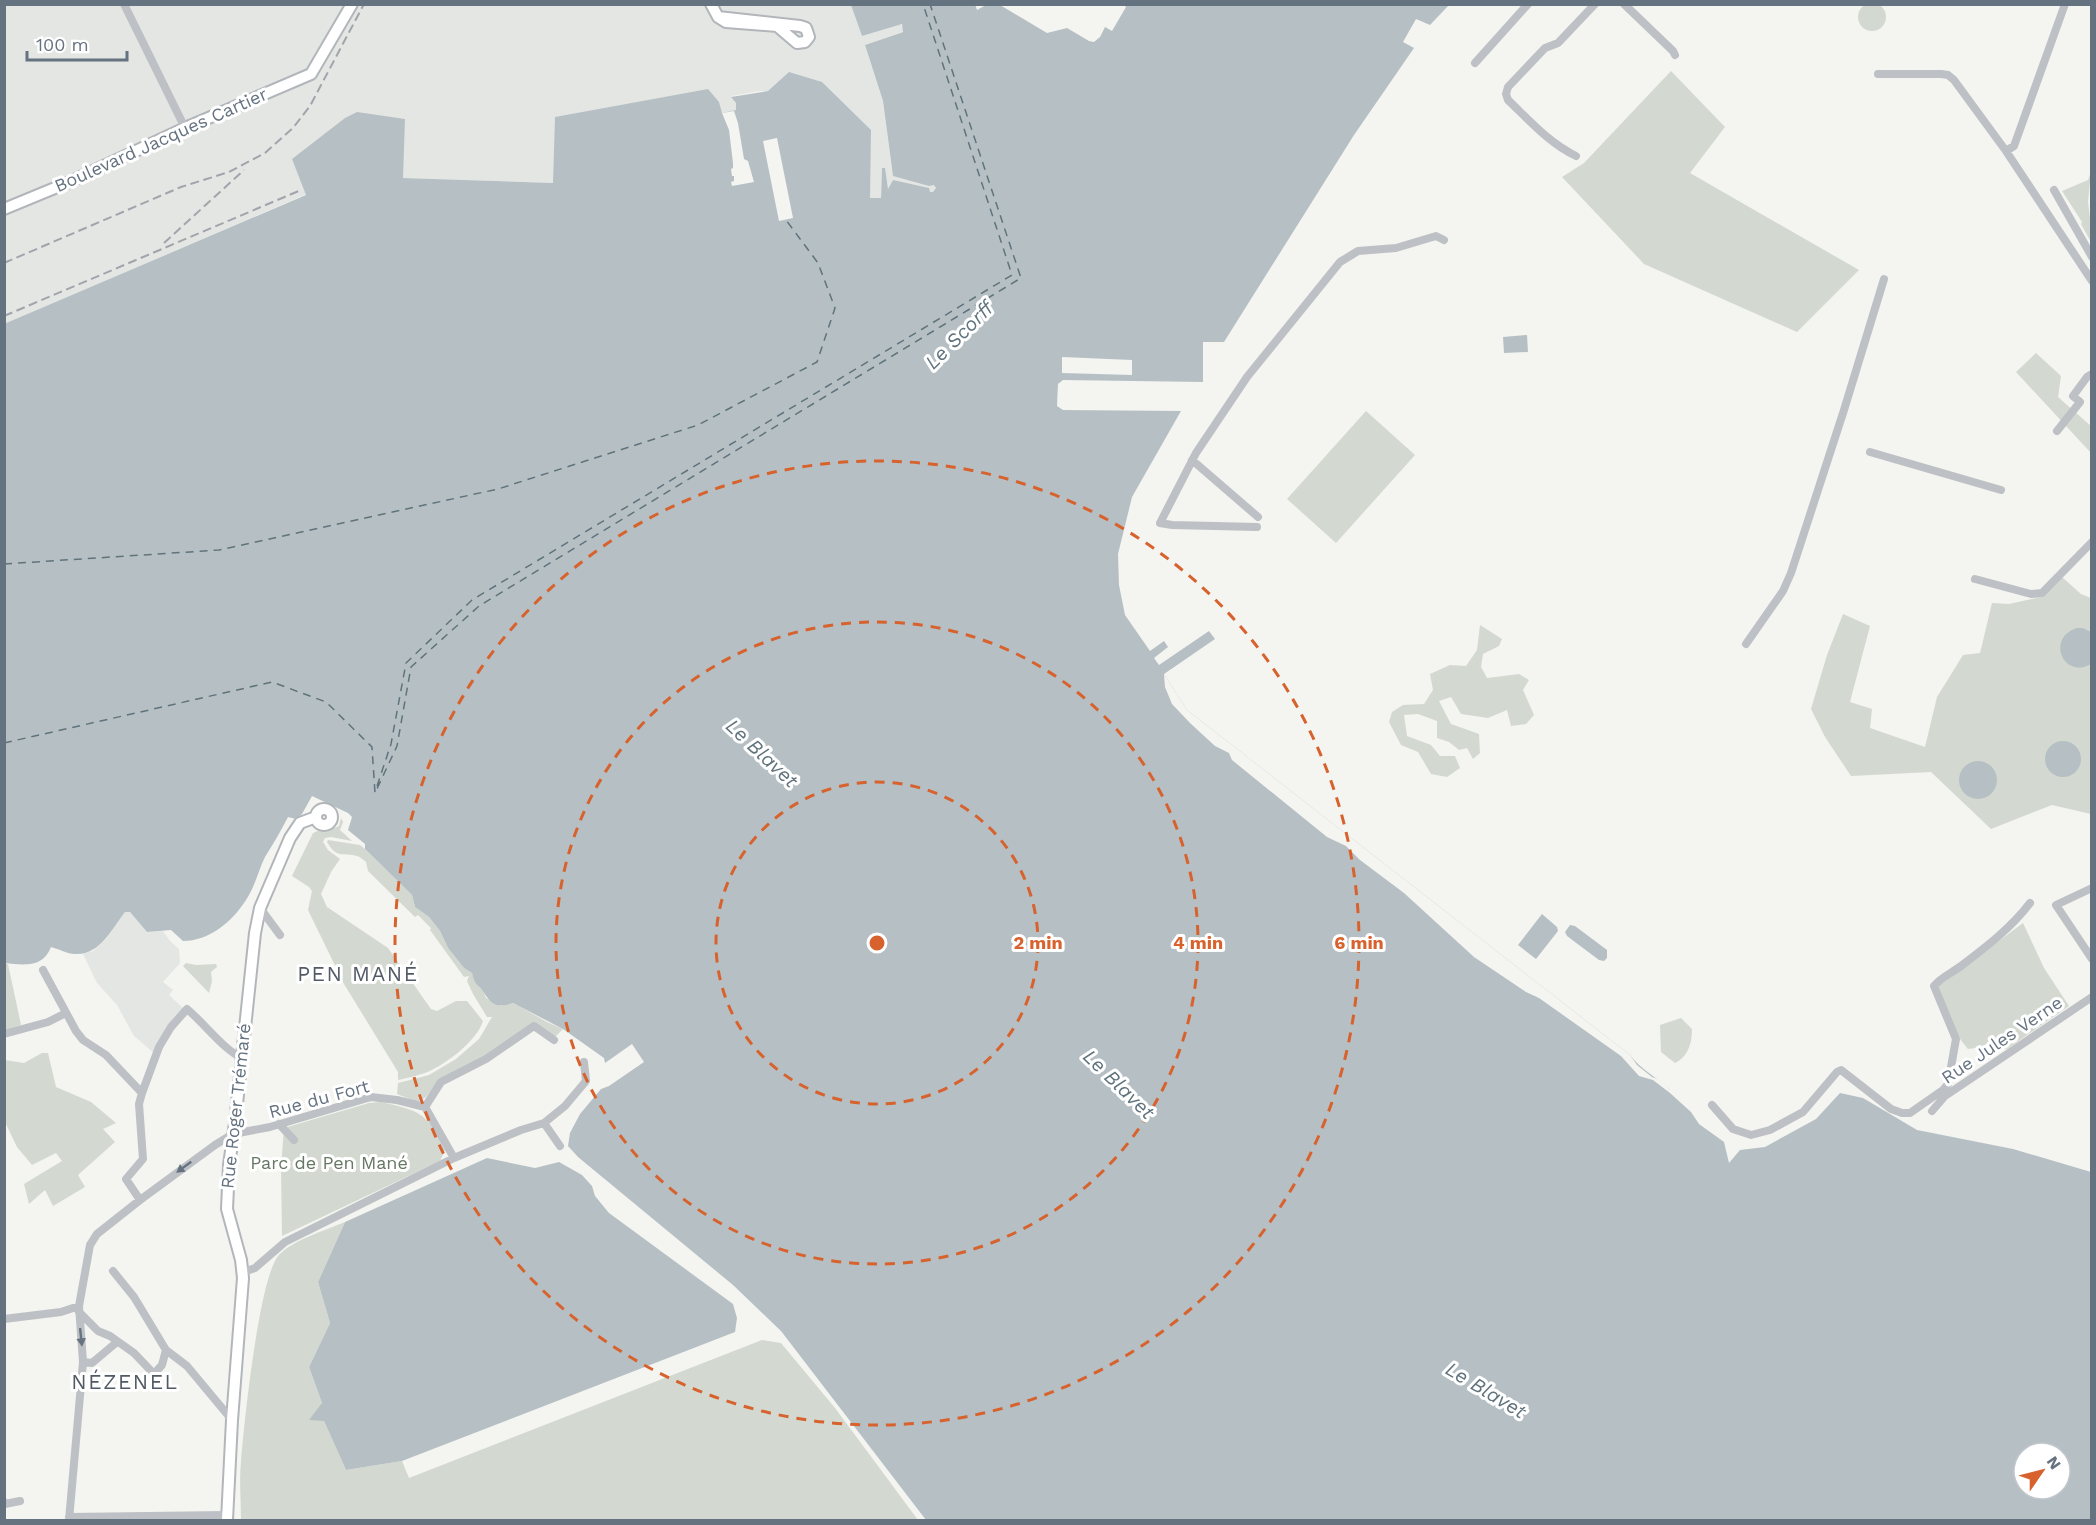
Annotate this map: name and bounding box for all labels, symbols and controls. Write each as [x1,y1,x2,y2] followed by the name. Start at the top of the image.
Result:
[27,24,128,62] scale bar
[36,34,89,55] text: 100 m
[51,83,270,196] street label: Boulevard Jacques Cartier
[920,294,1000,374] water label: Le Scorff
[721,714,804,793] water label: Le Blavet
[1013,932,1063,953] text: 2 min
[1173,932,1223,953] text: 4 min
[1334,932,1384,953] text: 6 min
[867,933,887,953] centre of rings
[297,961,419,986] district label: PEN MANÉ
[1937,991,2066,1088] street label: Rue Jules Verne
[216,1022,255,1190] street label: Rue Roger Trémaré
[1078,1044,1160,1124] water label: Le Blavet
[266,1075,372,1122] street label: Rue du Fort
[250,1152,408,1173] park label: Parc de Pen Mané
[177,1161,193,1173] one-way arrow
[76,1327,86,1346] one-way arrow
[1441,1357,1531,1424] water label: Le Blavet
[71,1369,179,1394] district label: NÉZENEL
[2012,1441,2072,1501] north arrow
[2043,1452,2065,1473] text: N

